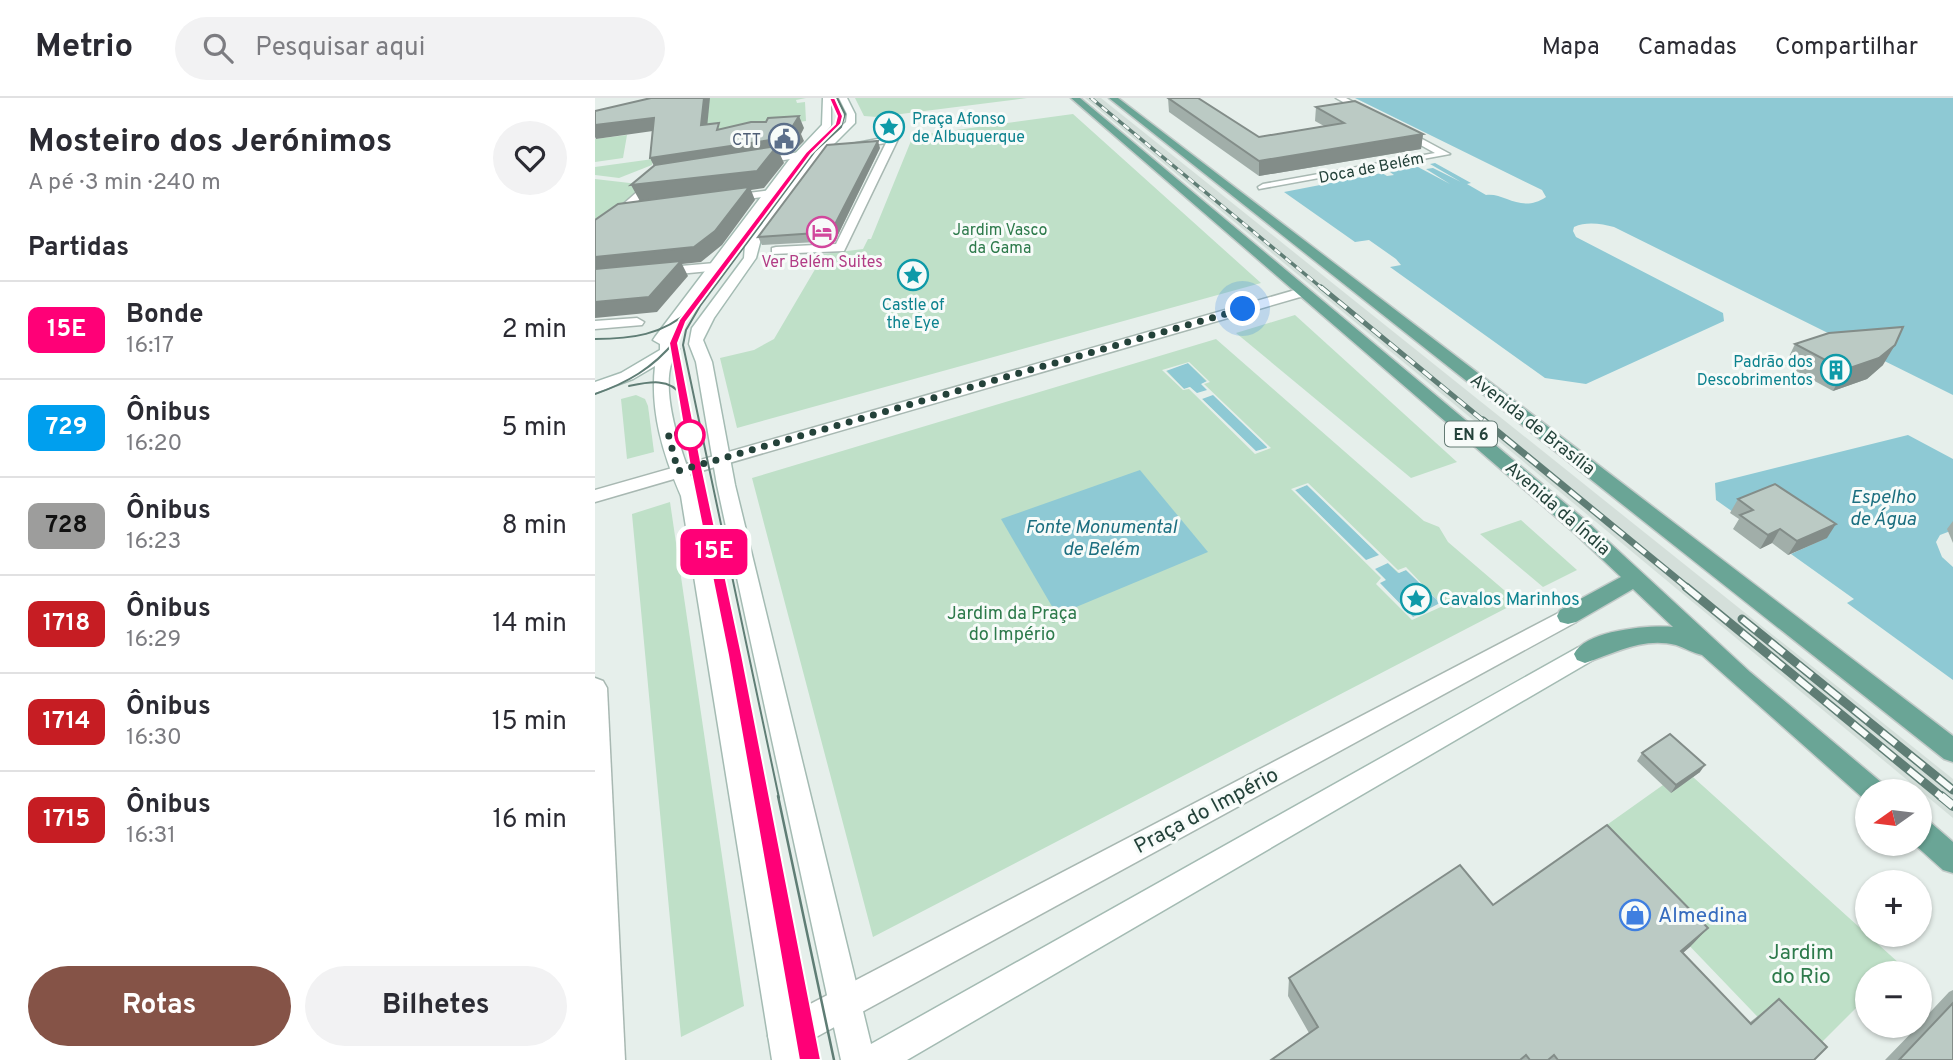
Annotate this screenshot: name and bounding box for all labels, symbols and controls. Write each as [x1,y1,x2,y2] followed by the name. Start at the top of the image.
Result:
[175,17,665,80] search box
[35,27,133,69] text: Metrio
[199,29,237,67] icon: search
[255,32,425,65] text: Pesquisar aqui
[1542,33,1600,63] text: Mapa
[1638,33,1737,63] text: Camadas
[1775,33,1918,63] text: Compartilhar
[872,110,906,144] place icon: Praça Afonso de Albuquerque
[912,110,1025,148] place label: Praça Afonso de Albuquerque
[493,121,567,195] button: heart
[28,122,392,164] text: Mosteiro dos Jerónimos
[767,122,801,156] public building icon: CTT
[732,131,761,151] place label: CTT
[1317,149,1426,189] street label: Doca de Belém
[28,169,221,198] text: A pé · 3 min · 240 m
[805,215,839,249] hotel icon: Ver Belém Suites
[952,221,1048,259] park label: Jardim Vasco da Gama
[28,232,129,265] text: Partidas
[761,253,883,273] place label: Ver Belém Suites
[896,258,930,292] place icon: Castle of the Eye
[1225,291,1260,326] your location
[882,296,945,334] place label: Castle of the Eye
[126,299,204,332] text: Bonde
[502,314,567,347] text: 2 min
[47,315,86,345] text: 15E
[126,332,174,361] text: 16:17
[1697,353,1813,391] place label: Padrão dos Descobrimentos
[1819,353,1853,387] building icon: Padrão dos Descobrimentos
[1465,369,1599,481] street label: Avenida de Brasília
[126,397,211,430] text: Ônibus
[501,412,567,445] text: 5 min
[46,413,87,443] text: 729
[675,420,705,450] unlabelled marker
[1445,422,1497,446] road number: EN 6
[126,430,182,459] text: 16:20
[1500,456,1616,561] street label: Avenida da Índia
[1850,486,1916,532] water label: Espelho de Água
[126,495,211,528] text: Ônibus
[502,510,567,543] text: 8 min
[45,511,88,541] text: 728
[1025,516,1178,562] water label: Fonte Monumental de Belém
[126,528,181,557] text: 16:23
[674,529,754,575] line badge: 15E
[694,537,734,567] text: 15E
[1399,582,1433,616] place icon: Cavalos Marinhos
[1439,589,1580,612] place label: Cavalos Marinhos
[126,593,211,626] text: Ônibus
[947,603,1077,647] park label: Jardim da Praça do Império
[492,608,567,641] text: 14 min
[43,609,90,639] text: 1718
[126,626,181,655] text: 16:29
[126,691,211,724] text: Ônibus
[492,706,567,739] text: 15 min
[43,707,90,737] text: 1714
[126,724,182,753] text: 16:30
[1130,762,1284,861] street label: Praça do Império
[1855,779,1932,856] north arrow
[1855,779,1932,1038] map controls
[126,789,211,822] text: Ônibus
[492,804,567,837] text: 16 min
[43,805,90,835] text: 1715
[126,822,176,851] text: 16:31
[1855,870,1932,947] button: +
[1618,898,1652,932] shop icon: Almedina
[1658,903,1748,930] place label: Almedina
[1768,940,1834,991] park label: Jardim do Rio
[1855,961,1932,1038] button: −
[28,966,291,1046] button: Rotas
[305,966,567,1046] button: Bilhetes

